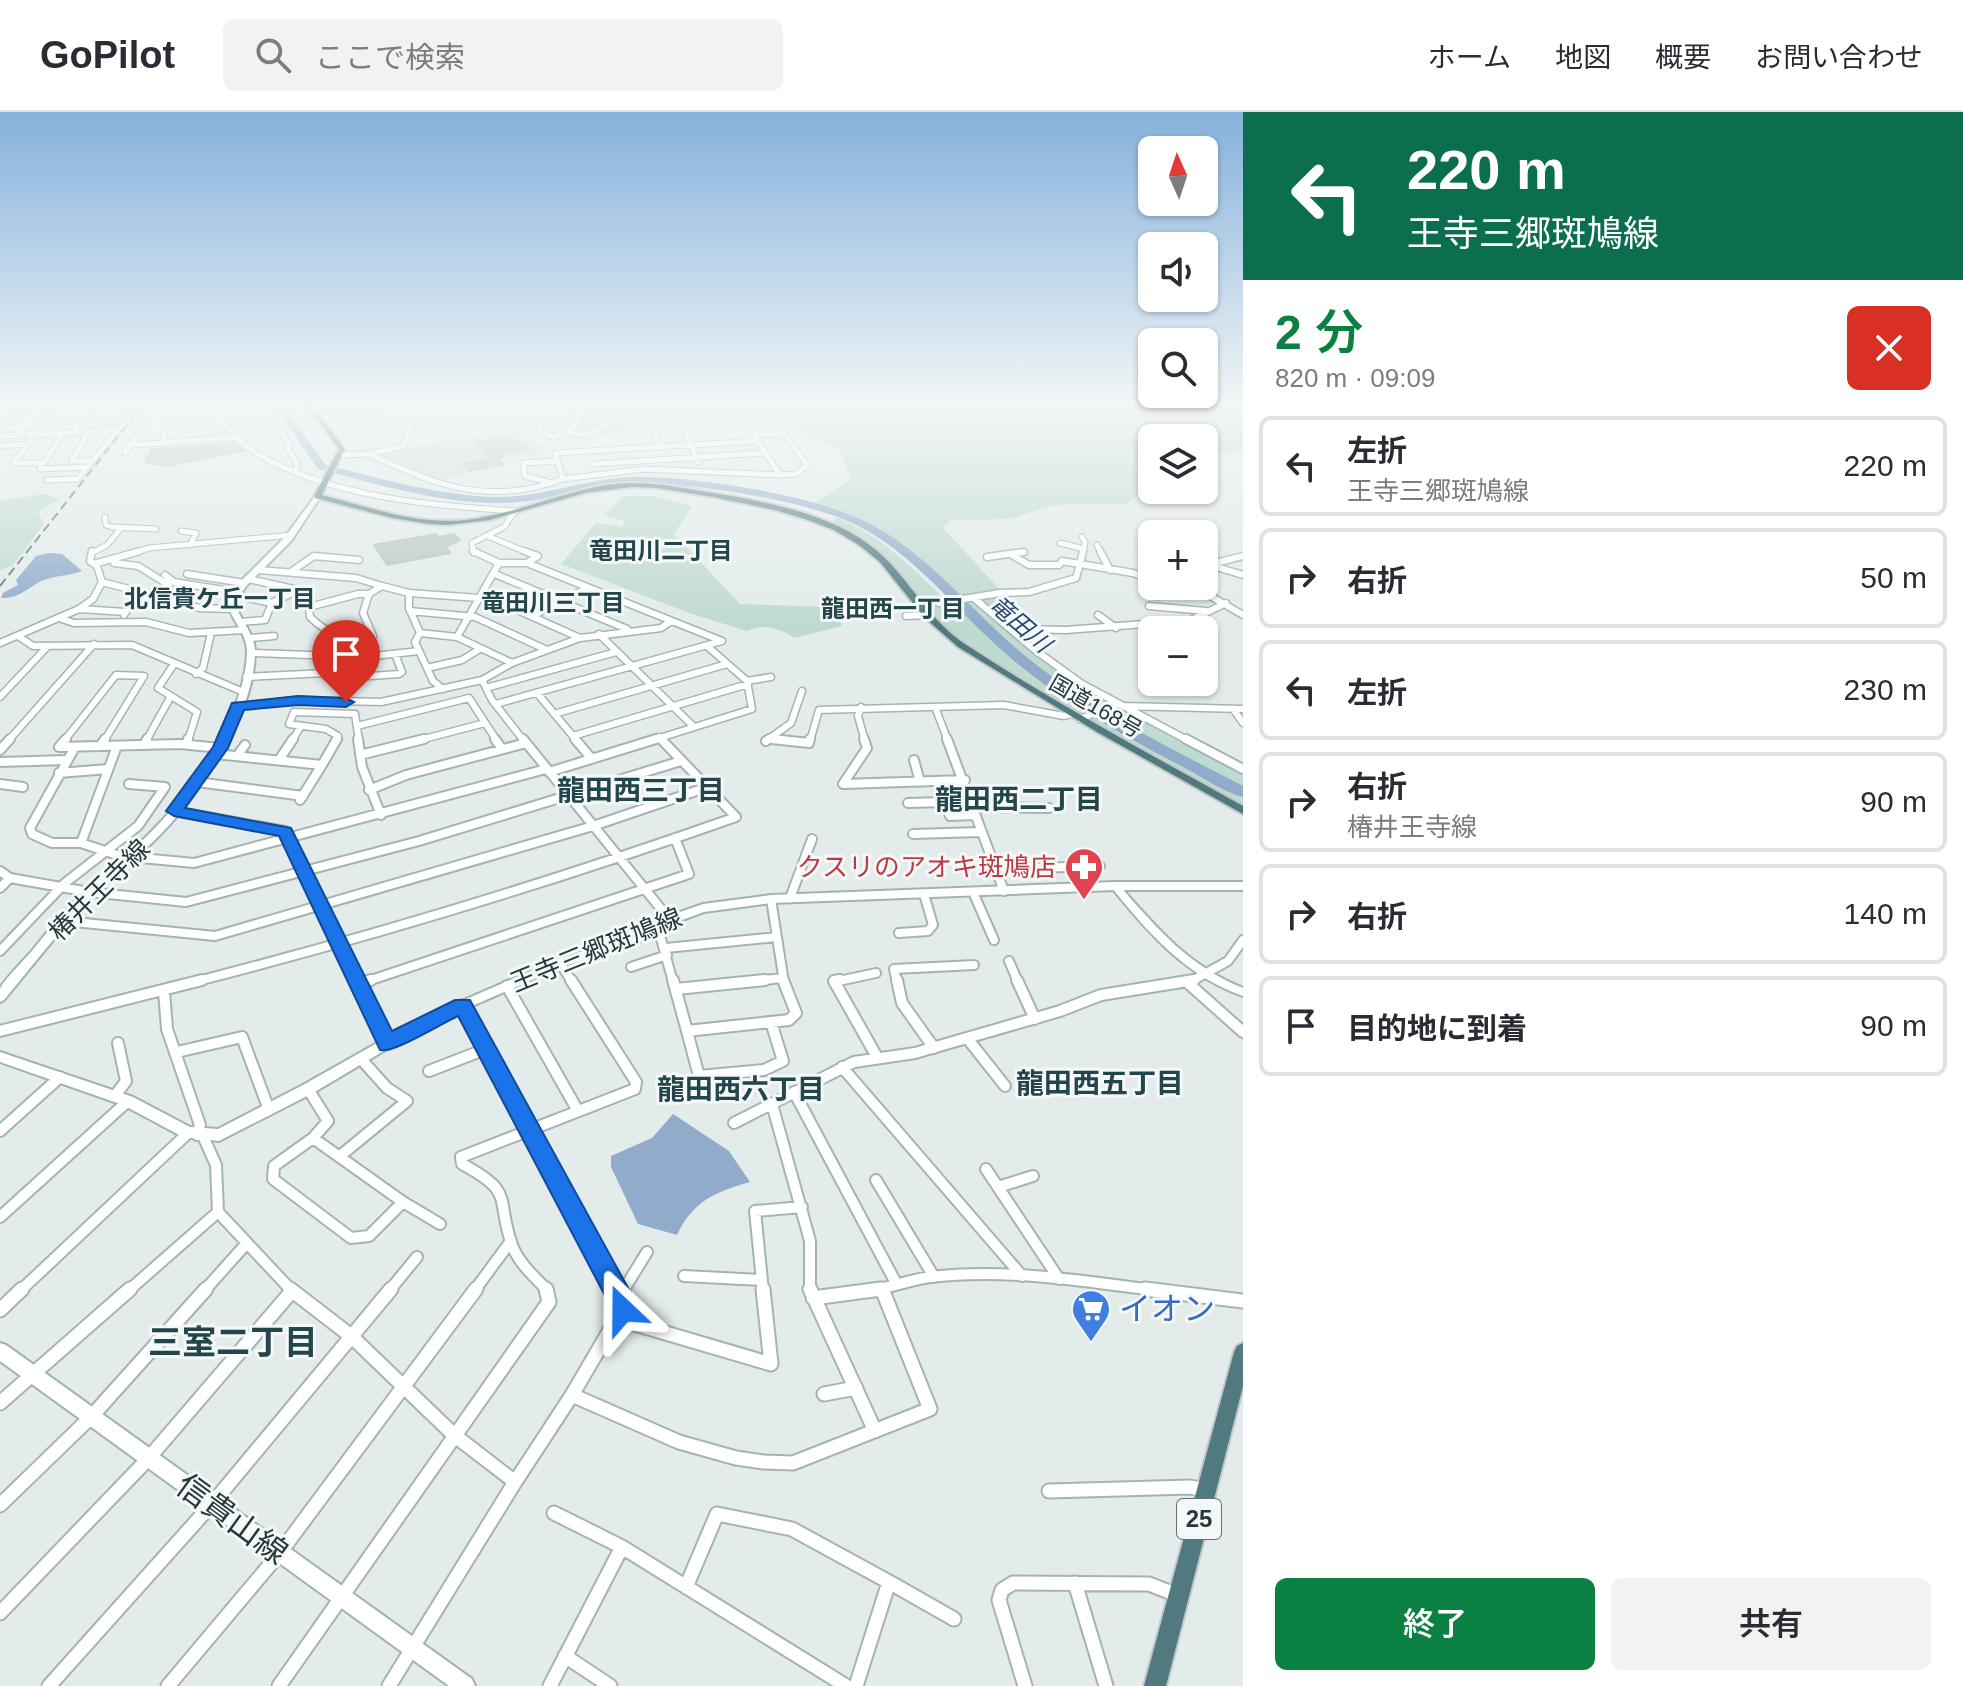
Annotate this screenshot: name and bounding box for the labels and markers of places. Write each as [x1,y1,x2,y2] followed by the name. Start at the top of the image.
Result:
[312,620,380,702] pin
[1063,846,1105,901] pharmacy icon: クスリのアオキ斑鳩店
[797,852,1056,882] place label: クスリのアオキ斑鳩店
[1070,1288,1112,1343] supermarket icon: イオン
[1119,1291,1215,1327] place label: イオン

